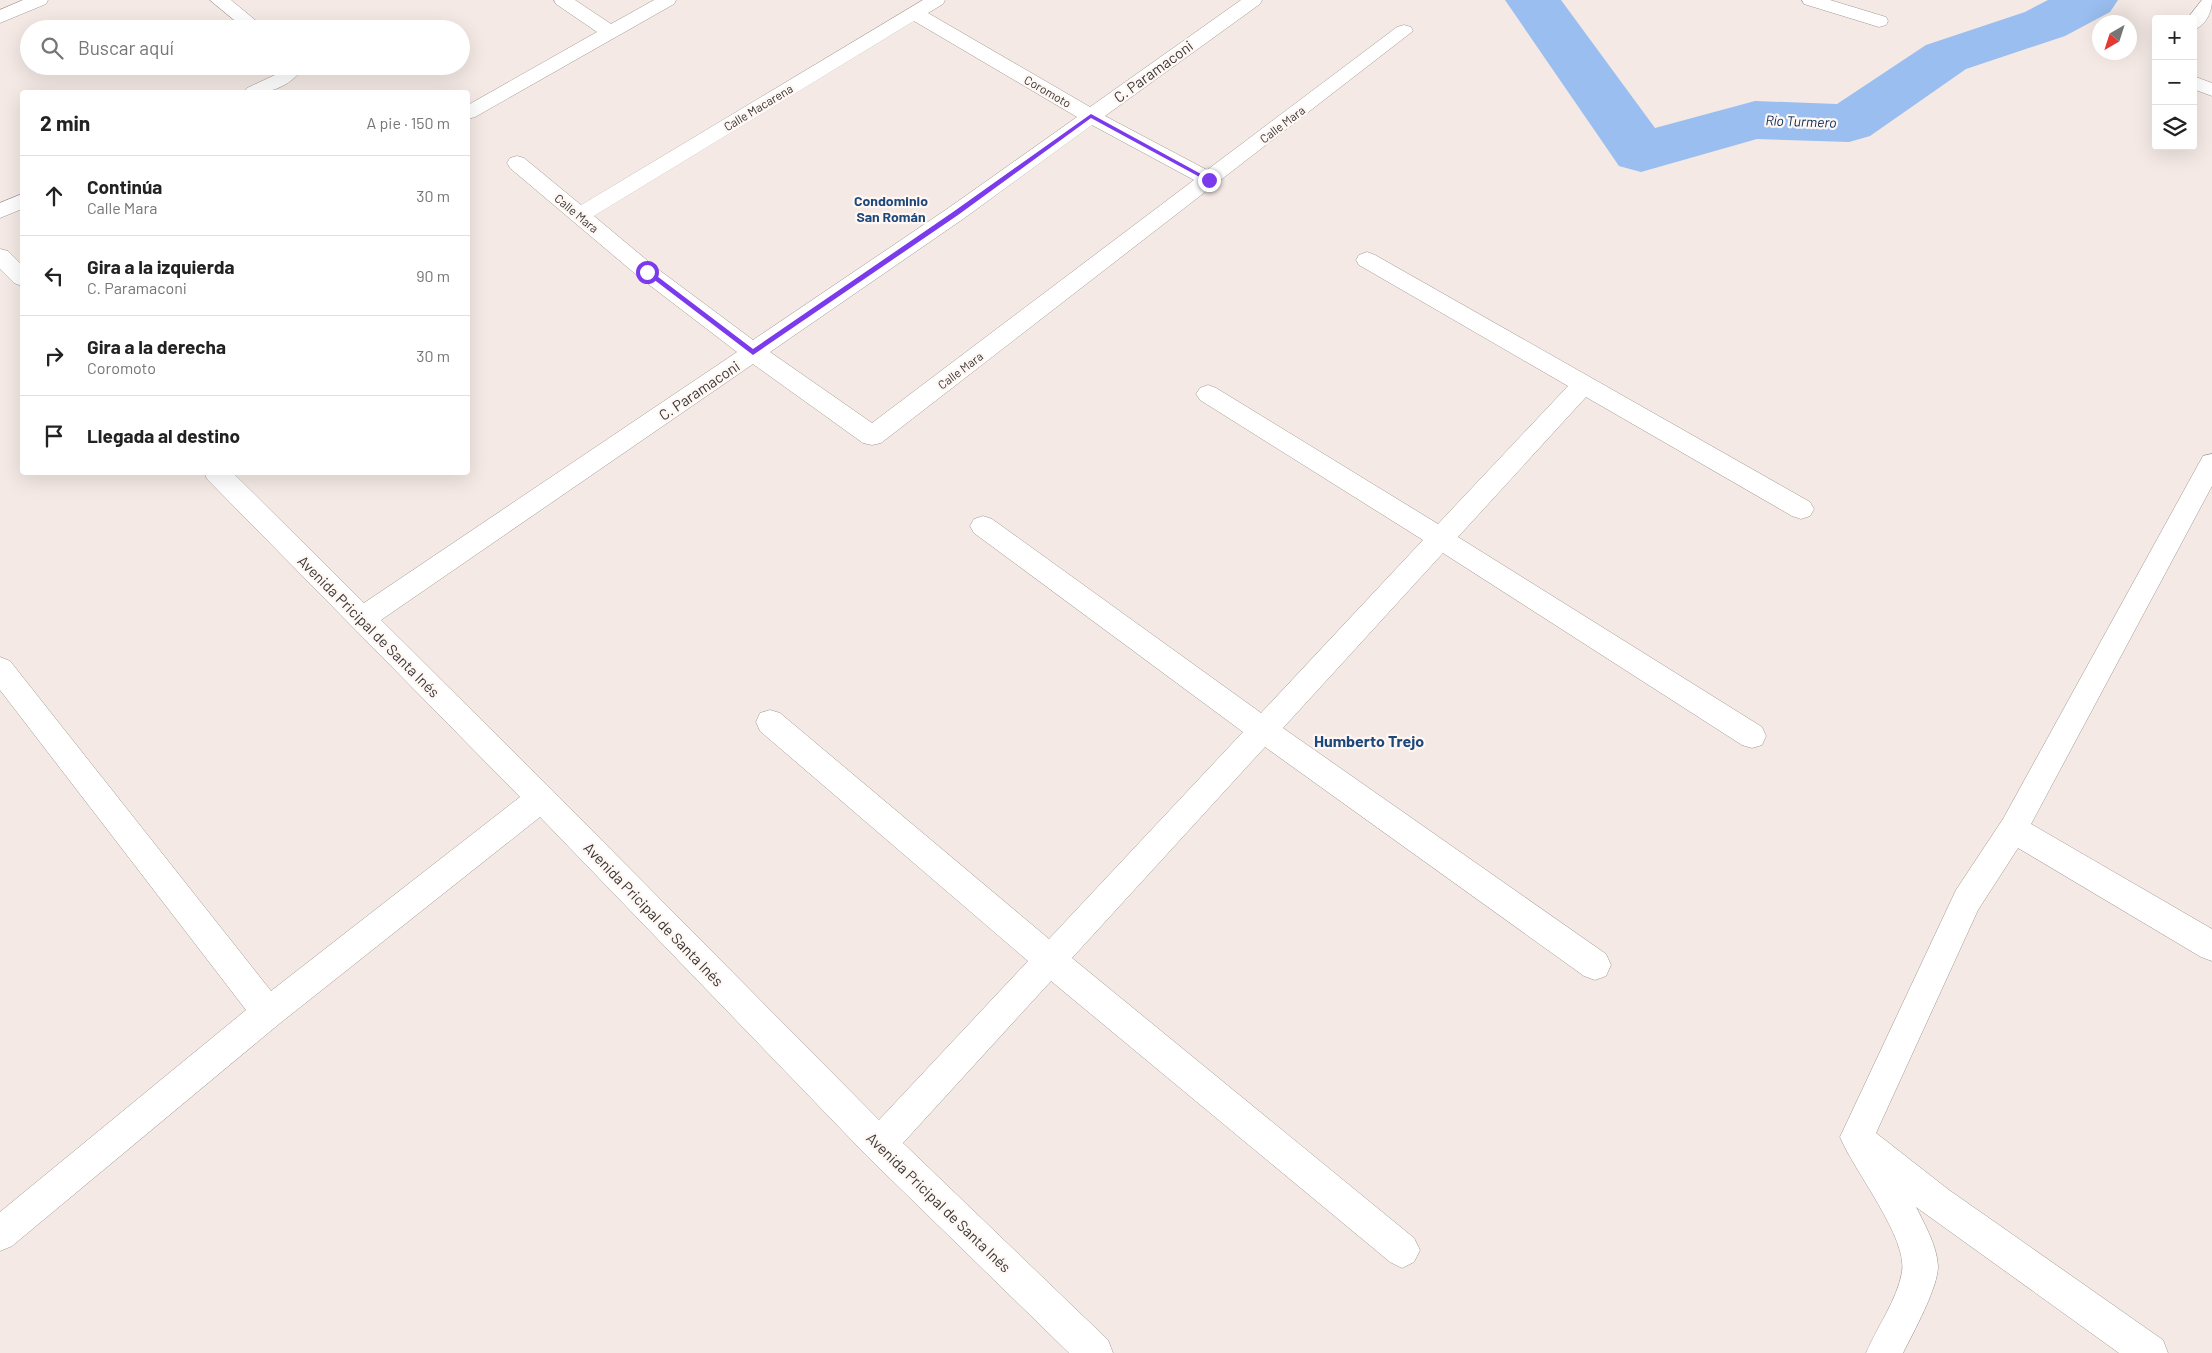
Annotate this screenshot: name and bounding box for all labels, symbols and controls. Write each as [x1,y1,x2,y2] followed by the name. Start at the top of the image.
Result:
[2092,15,2137,60] north arrow
[2152,15,2197,150] map controls
[2152,15,2197,60] button: +
[20,20,470,75] search box
[38,34,66,62] icon: search
[78,36,174,59] text: Buscar aquí
[1110,36,1196,106] street label: C. Paramaconi
[2152,60,2197,105] button: −
[1022,72,1074,110] street label: Coromoto
[721,81,795,133] street label: Calle Macarena
[1257,103,1307,145] street label: Calle Mara
[2152,105,2197,150] button: layers
[40,110,90,135] text: 2 min
[1765,111,1837,131] water label: Río Turmero
[367,113,450,132] text: A pie · 150 m
[1198,169,1221,192] route end
[87,175,162,198] text: Continúa
[40,182,68,210] icon: ahead
[416,186,450,205] text: 30 m
[552,191,602,235] street label: Calle Mara
[854,192,928,225] district label: Condominio San Román
[87,198,157,217] text: Calle Mara
[87,255,235,278] text: Gira a la izquierda
[636,261,659,284] route start
[40,262,68,290] icon: left
[416,266,450,285] text: 90 m
[87,278,187,297] text: C. Paramaconi
[87,335,226,358] text: Gira a la derecha
[40,342,68,370] icon: right
[416,346,450,365] text: 30 m
[935,349,985,391] street label: Calle Mara
[655,356,743,424] street label: C. Paramaconi
[87,358,156,377] text: Coromoto
[40,422,68,450] icon: arrive
[87,424,240,447] text: Llegada al destino
[294,551,444,701] street label: Avenida Pricipal de Santa Inés
[1314,731,1424,750] district label: Humberto Trejo
[580,838,728,990] street label: Avenida Pricipal de Santa Inés
[863,1128,1015,1276] street label: Avenida Pricipal de Santa Inés

